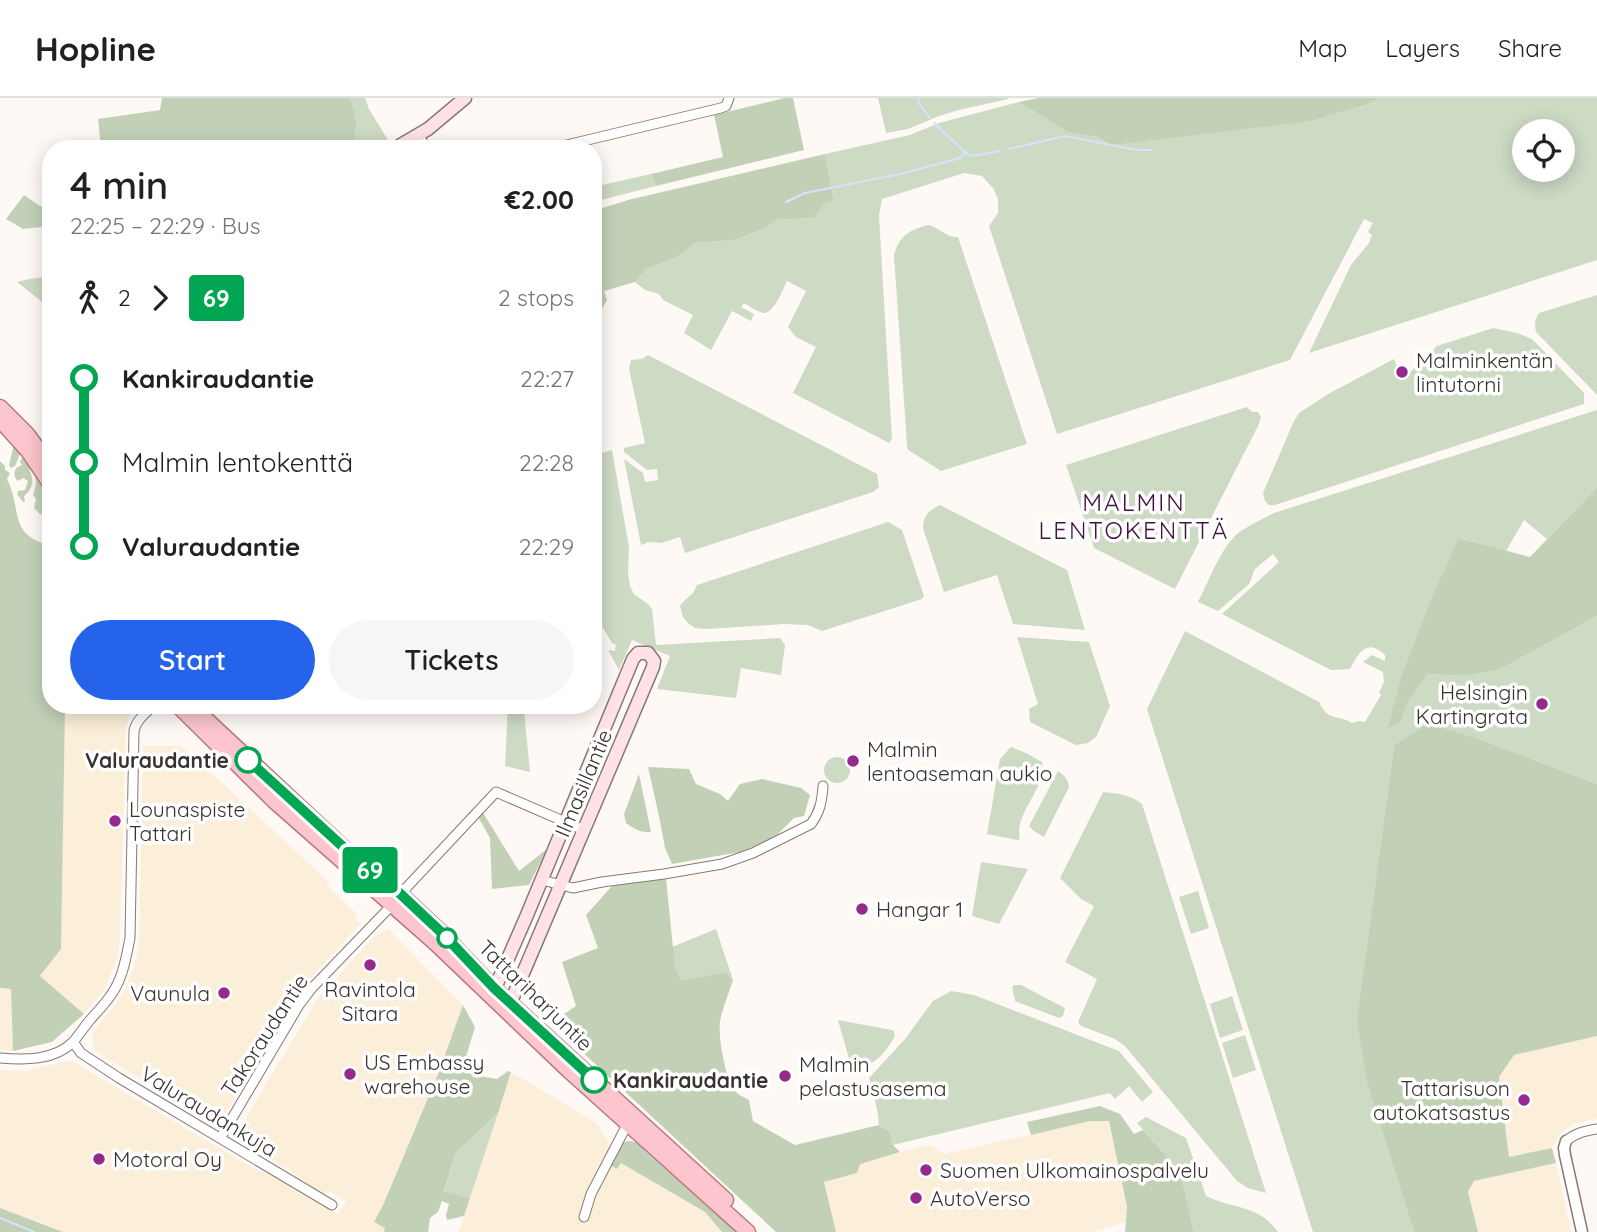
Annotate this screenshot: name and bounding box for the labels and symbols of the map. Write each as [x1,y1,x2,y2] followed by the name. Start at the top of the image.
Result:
[1416,347,1553,397] place label: Malminkentän lintutorni
[1394,364,1410,380] marker: Malminkentän lintutorni
[1039,487,1229,545] district label: MALMIN LENTOKENTTÄ
[1416,679,1528,729] place label: Helsingin Kartingrata
[1534,696,1550,712] marker: Helsingin Kartingrata
[549,725,617,841] street label: Ilmasillantie
[867,736,1052,786] place label: Malmin lentoaseman aukio
[85,747,229,773] place label: Valuraudantie
[235,747,261,773] marker: Valuraudantie
[845,753,861,769] marker: Malmin lentoaseman aukio
[129,796,245,846] place label: Lounaspiste Tattari
[107,813,123,829] marker: Lounaspiste Tattari
[338,847,402,893] line badge: 69
[876,896,963,922] place label: Hangar 1
[854,901,870,917] marker: Hangar 1
[437,928,457,948] unlabelled marker
[474,934,598,1056] street label: Tattariharjuntie
[362,957,378,973] marker: Ravintola Sitara
[215,969,313,1101] street label: Takoraudantie
[324,976,416,1026] place label: Ravintola Sitara
[130,980,210,1006] place label: Vaunula
[216,985,232,1001] marker: Vaunula
[364,1049,484,1099] place label: US Embassy warehouse
[799,1051,946,1101] place label: Malmin pelastusasema
[136,1060,282,1162] street label: Valuraudankuja
[342,1066,358,1082] marker: US Embassy warehouse
[581,1067,607,1093] marker: Kankiraudantie
[613,1067,768,1093] place label: Kankiraudantie
[777,1068,793,1084] marker: Malmin pelastusasema
[1373,1075,1510,1125] place label: Tattarisuon autokatsastus
[1516,1092,1532,1108] marker: Tattarisuon autokatsastus
[113,1146,222,1172] place label: Motoral Oy
[91,1151,107,1167] marker: Motoral Oy
[940,1157,1209,1183] place label: Suomen Ulkomainospalvelu
[918,1162,934,1178] marker: Suomen Ulkomainospalvelu
[930,1185,1031,1211] place label: AutoVerso
[908,1190,924,1206] marker: AutoVerso

